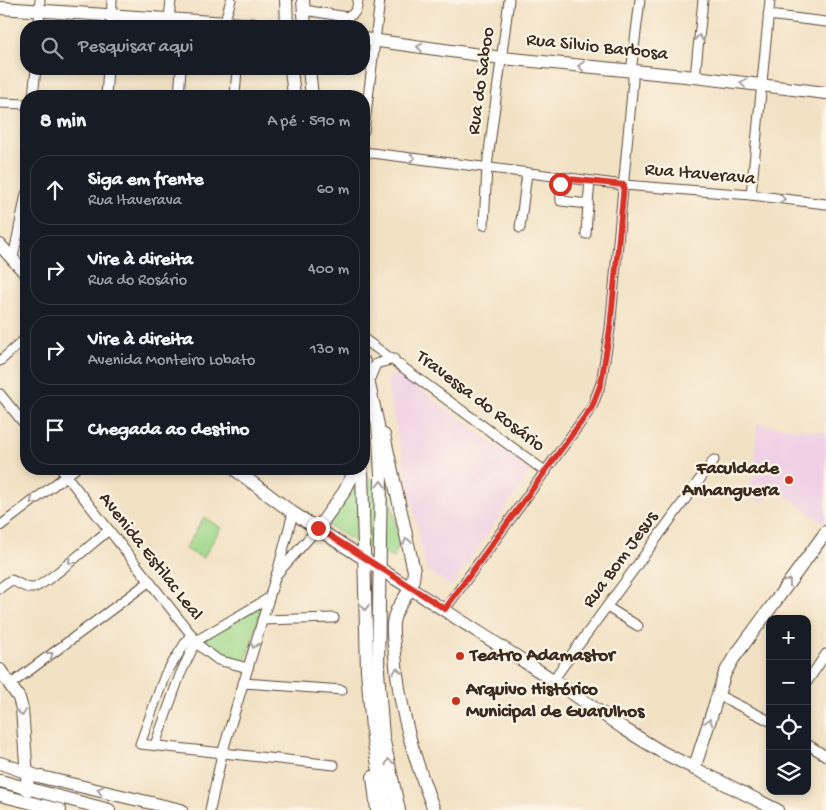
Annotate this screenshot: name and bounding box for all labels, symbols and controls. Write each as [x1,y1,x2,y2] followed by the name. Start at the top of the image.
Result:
[20,20,370,75] search box
[463,26,501,136] street label: Rua do Saboo
[525,29,670,67] street label: Rua Silvio Barbosa
[38,34,66,62] icon: search
[693,34,704,42] one-way arrow
[78,36,193,59] text: Pesquisar aqui
[416,43,424,53] one-way arrow
[577,60,585,71] one-way arrow
[739,78,747,89] one-way arrow
[40,110,86,135] text: 8 min
[267,113,350,132] text: A pé · 590 m
[408,152,416,163] one-way arrow
[644,159,758,191] street label: Rua Itaverava
[88,169,204,192] text: Siga em frente
[549,173,572,196] route start
[41,176,69,204] icon: ahead
[317,181,349,200] text: 60 m
[88,192,182,211] text: Rua Itaverava
[779,193,787,204] one-way arrow
[88,249,193,272] text: Vire à direita
[41,256,69,284] icon: right
[308,261,349,280] text: 400 m
[88,272,187,291] text: Rua do Rosário
[88,329,193,352] text: Vire à direita
[41,336,69,364] icon: right
[310,341,349,360] text: 130 m
[410,345,549,458] street label: Travessa do Rosário
[88,352,255,371] text: Avenida Monteiro Lobato
[41,416,69,444] icon: arrive
[88,419,249,442] text: Chegada ao destino
[681,458,780,503] place label: Faculdade Anhanguera
[783,474,795,486] marker: Faculdade Anhanguera
[376,480,386,488] one-way arrow
[93,488,207,626] street label: Avenida Estilac Leal
[29,495,39,504] one-way arrow
[578,506,664,613] street label: Rua Bom Jesus
[307,517,330,540] route end
[403,537,413,546] one-way arrow
[68,556,77,565] one-way arrow
[782,578,791,588] one-way arrow
[360,604,370,611] one-way arrow
[766,615,811,795] map controls
[766,615,811,660] button: +
[250,641,260,649] one-way arrow
[468,645,617,668] place label: Teatro Adamastor
[454,650,466,662] marker: Teatro Adamastor
[44,652,53,660] one-way arrow
[766,660,811,705] button: −
[391,667,402,675] one-way arrow
[465,679,645,724] place label: Arquivo Histórico Municipal de Guarulhos
[450,695,462,707] marker: Arquivo Histórico Municipal de Guarulhos
[766,705,811,750] button: locate
[16,709,27,717] one-way arrow
[704,719,714,727] one-way arrow
[766,750,811,795] button: layers
[384,758,394,767] one-way arrow
[95,785,104,796] one-way arrow

